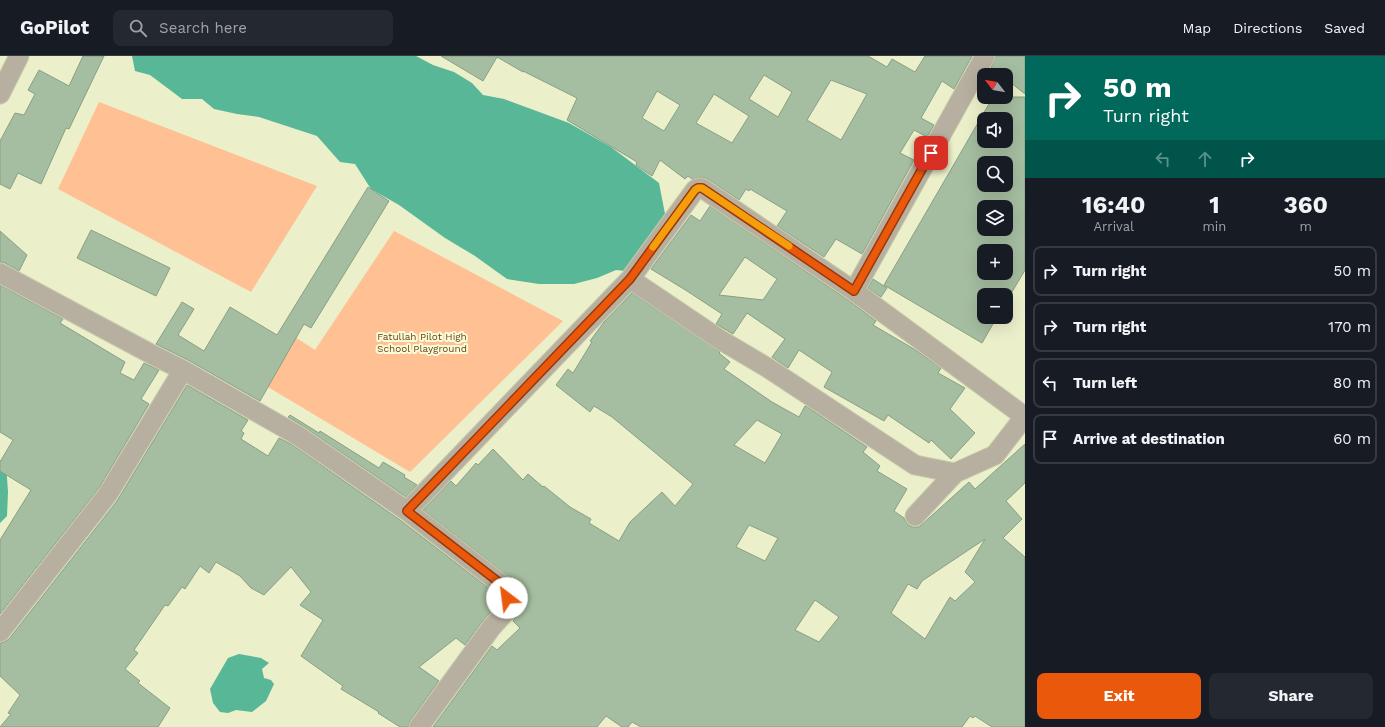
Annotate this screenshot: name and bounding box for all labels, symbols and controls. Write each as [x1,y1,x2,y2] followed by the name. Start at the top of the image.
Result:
[113,10,393,46] search box
[20,16,89,39] text: GoPilot
[127,17,149,39] icon: search
[159,19,247,37] text: Search here
[1183,20,1211,36] text: Map
[1233,20,1302,36] text: Directions
[1324,20,1365,36] text: Saved
[977,68,1013,104] north arrow
[977,68,1013,324] map controls
[1103,71,1172,104] text: 50 m
[1037,72,1089,124] icon: right
[1103,105,1189,126] text: Turn right
[977,112,1013,148] button: sound
[914,136,948,170] pin
[920,142,942,164] icon: arrive
[1152,148,1174,170] icon: left
[1194,148,1216,170] icon: ahead
[1236,148,1258,170] icon: right
[977,156,1013,192] button: search
[1082,191,1145,219] text: 16:40
[1209,191,1220,219] text: 1
[1283,191,1328,219] text: 360
[977,200,1013,236] button: layers
[1093,219,1134,234] text: Arrival
[1202,219,1226,234] text: min
[1299,219,1312,234] text: m
[977,244,1013,280] button: +
[1039,260,1061,282] icon: right
[1073,262,1146,280] text: Turn right
[1334,262,1371,280] text: 50 m
[977,288,1013,324] button: −
[1039,316,1061,338] icon: right
[1073,318,1146,336] text: Turn right
[1328,318,1371,336] text: 170 m
[377,331,467,354] park label: Fatullah Pilot High School Playground
[1039,372,1061,394] icon: left
[1073,374,1137,392] text: Turn left
[1333,374,1371,392] text: 80 m
[1039,428,1061,450] icon: arrive
[1073,430,1225,448] text: Arrive at destination
[1333,430,1371,448] text: 60 m
[486,577,528,619] position arrow
[1037,673,1201,719] button: Exit
[1209,673,1373,719] button: Share

